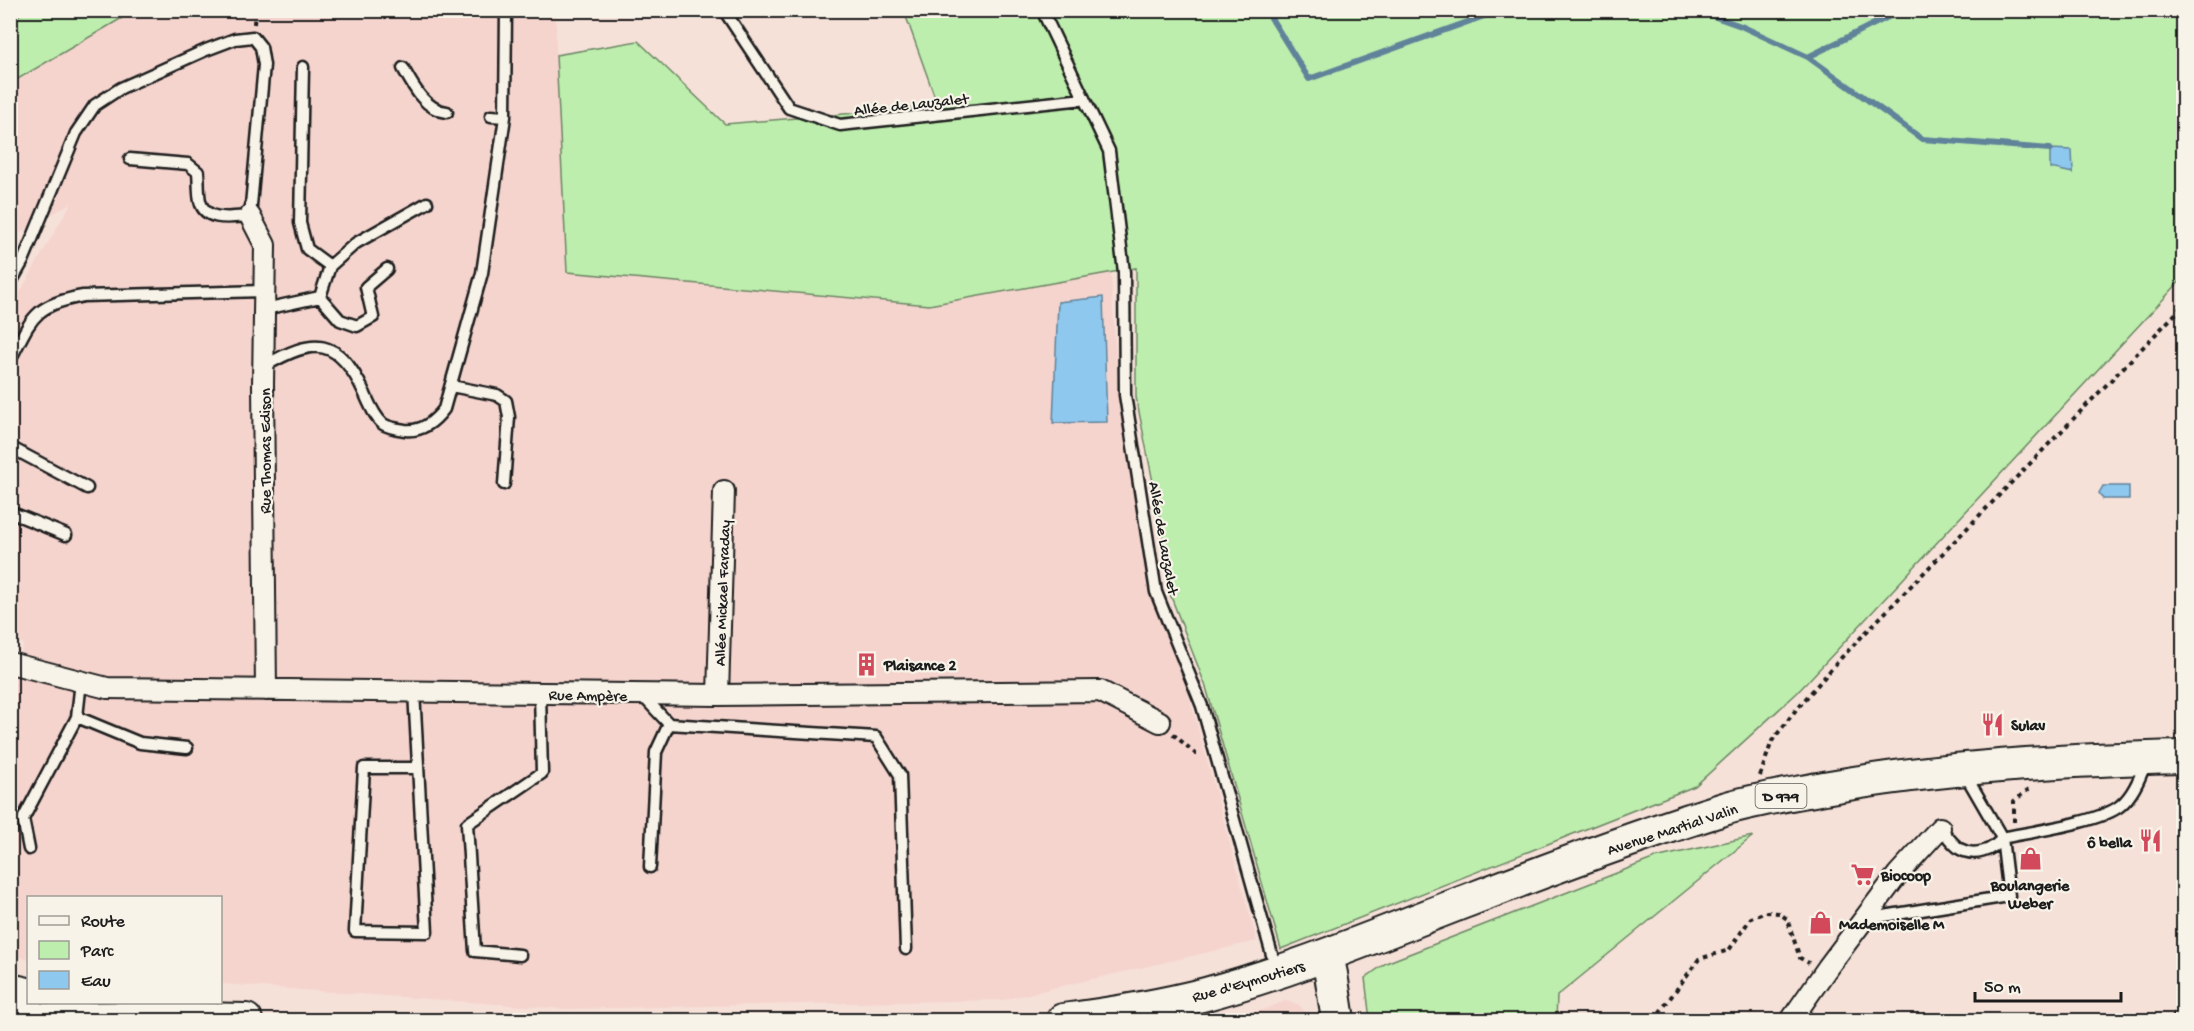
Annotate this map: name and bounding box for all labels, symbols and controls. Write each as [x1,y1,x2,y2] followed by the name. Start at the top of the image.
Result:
[853,91,971,122] street label: Allée de Lauzalet
[258,388,277,514] street label: Rue Thomas Edison
[1142,480,1181,598] street label: Allée de Lauzalet
[712,520,737,666] street label: Allée Mickael Faraday
[853,651,879,677] building icon: Plaisance 2
[883,658,957,677] place label: Plaisance 2
[548,687,628,708] street label: Rue Ampère
[1980,711,2006,737] restaurant icon: Sulav
[2011,718,2045,737] place label: Sulav
[1756,784,1806,808] road number: D 979
[1605,801,1741,861] street label: Avenue Martial Valin
[2137,828,2163,854] restaurant icon: ô bella
[2086,835,2133,854] place label: ô bella
[2017,846,2043,872] shop icon: Boulangerie Weber
[1850,861,1876,887] supermarket icon: Biocoop
[1880,868,1931,887] place label: Biocoop
[1990,878,2070,915] place label: Boulangerie Weber
[27,896,222,1004] legend
[1808,910,1834,936] shop icon: Mademoiselle M
[81,912,126,933] text: Route
[1839,917,1945,936] place label: Mademoiselle M
[80,942,114,963] text: Parc
[1190,958,1309,1009] street label: Rue d'Eymoutiers
[1975,965,2120,1003] scale bar
[81,972,111,993] text: Eau
[1984,978,2021,999] text: 50 m

